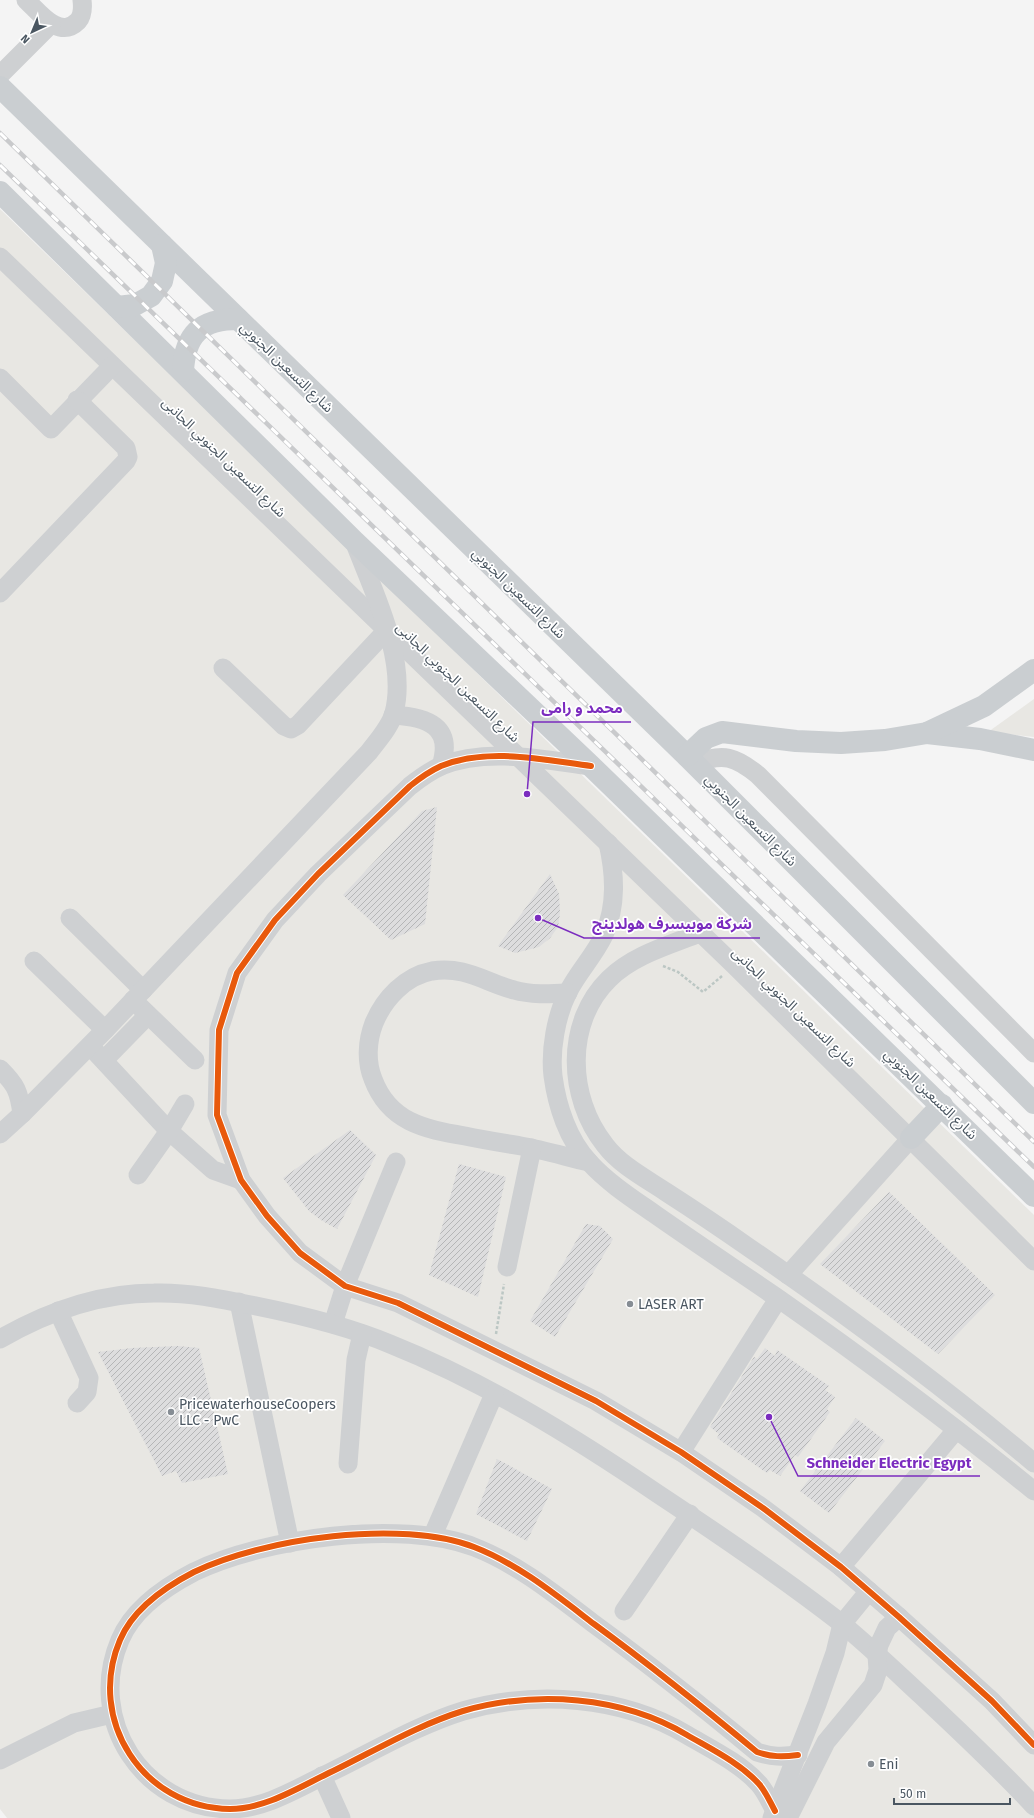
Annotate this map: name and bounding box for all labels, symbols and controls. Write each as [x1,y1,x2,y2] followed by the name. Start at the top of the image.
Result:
[12,12,52,52] north arrow
[18,32,33,46] text: N
[235,319,337,418] street label: شارع التسعين الجنوبي
[157,394,289,523] street label: شارع التسعين الجنوبي الجانبى
[467,545,569,644] street label: شارع التسعين الجنوبي
[391,619,523,748] street label: شارع التسعين الجنوبي الجانبى
[533,695,631,722] callout: محمد و رامى
[541,699,623,717] text: محمد و رامى
[700,771,800,871] street label: شارع التسعين الجنوبي
[584,911,760,938] callout: شركة موبيسرف هولدينج
[592,915,752,935] text: شركة موبيسرف هولدينج
[727,944,859,1073] street label: شارع التسعين الجنوبي الجانبى
[879,1046,981,1145] street label: شارع التسعين الجنوبي
[638,1296,705,1313] place label: LASER ART
[625,1299,635,1309] marker: LASER ART
[179,1396,336,1429] place label: PricewaterhouseCoopers LLC - PwC
[166,1407,176,1417] marker: PricewaterhouseCoopers LLC - PwC
[798,1449,980,1476] callout: Schneider Electric Egypt
[806,1454,972,1472] text: Schneider Electric Egypt
[879,1756,899,1773] place label: Eni
[866,1759,876,1769] marker: Eni
[894,1780,1010,1806] scale bar
[900,1787,926,1801] text: 50 m

